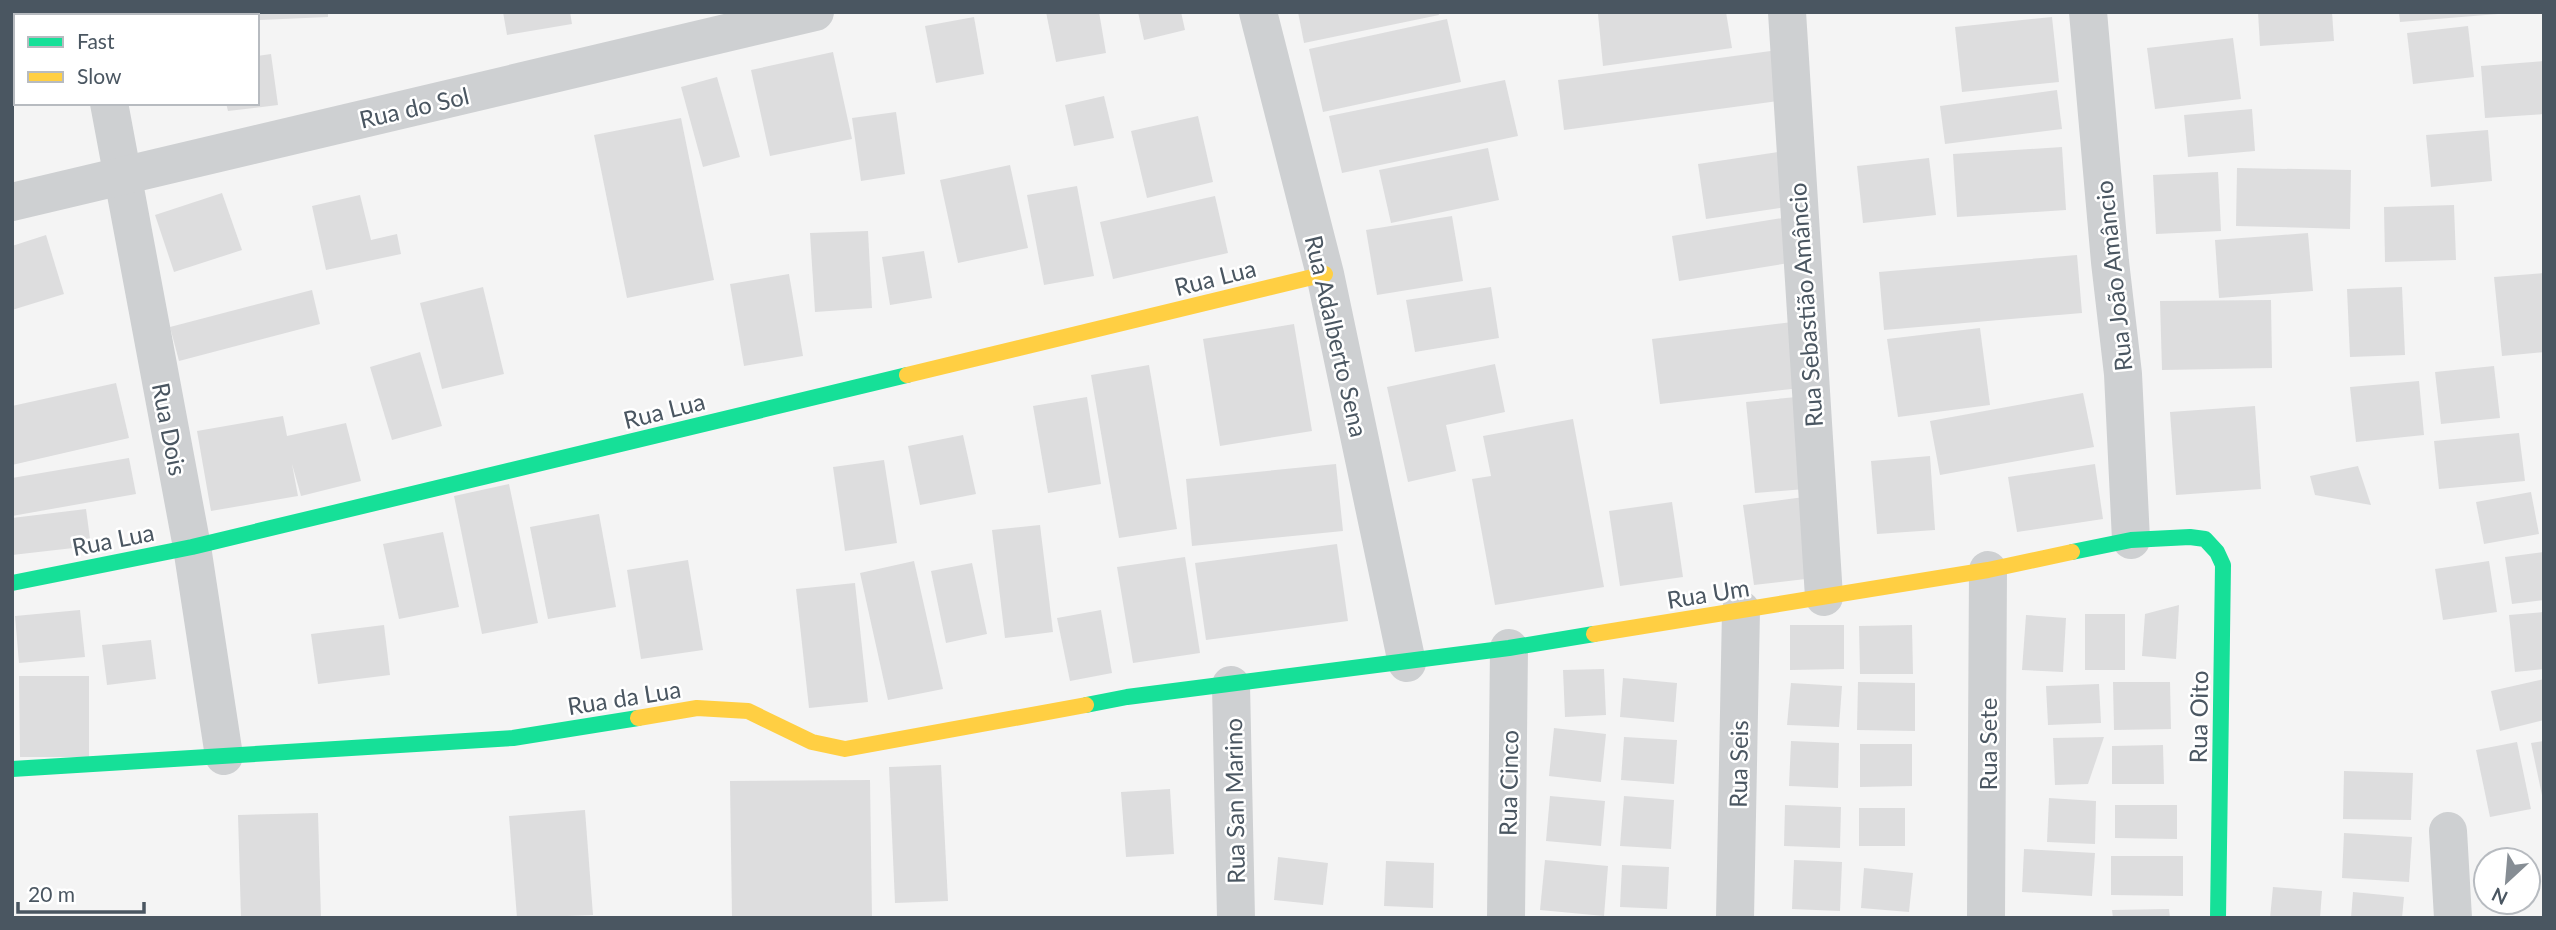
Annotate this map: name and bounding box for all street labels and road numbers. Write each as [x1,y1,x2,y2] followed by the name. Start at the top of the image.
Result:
[356,80,472,134] street label: Rua do Sol
[2089,179,2137,373] street label: Rua João Amâncio
[1782,182,1828,428] street label: Rua Sebastião Amâncio
[1300,232,1374,440] street label: Rua Adalberto Sena
[1171,253,1259,301] street label: Rua Lua
[147,380,193,478] street label: Rua Dois
[620,386,708,434] street label: Rua Lua
[70,517,156,561] street label: Rua Lua
[1665,572,1751,614] street label: Rua Um
[2183,670,2213,764] street label: Rua Oito
[565,674,683,720] street label: Rua da Lua
[1973,698,2002,790] street label: Rua Sete
[1218,718,1250,884] street label: Rua San Marino
[1723,720,1753,808] street label: Rua Seis
[1493,730,1523,836] street label: Rua Cinco

